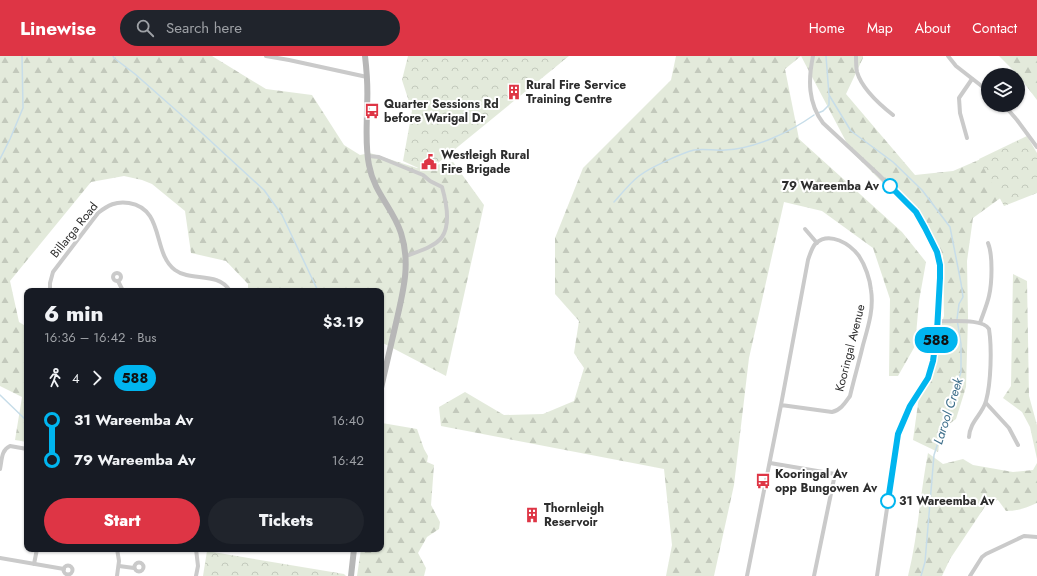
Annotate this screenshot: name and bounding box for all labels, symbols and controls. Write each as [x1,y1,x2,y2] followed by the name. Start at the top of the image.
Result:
[120,10,400,46] search box
[20,15,96,42] text: Linewise
[134,17,156,39] icon: search
[166,17,242,39] text: Search here
[809,18,845,38] text: Home
[867,18,893,38] text: Map
[915,18,950,38] text: About
[972,18,1017,38] text: Contact
[981,68,1025,112] map controls
[981,68,1025,112] button: layers
[526,76,626,108] place label: Rural Fire Service Training Centre
[505,83,523,101] building icon: Rural Fire Service Training Centre
[384,95,499,127] place label: Quarter Sessions Rd before Warigal Dr
[363,102,381,120] bus stop icon: Quarter Sessions Rd before Warigal Dr
[441,146,529,178] place label: Westleigh Rural Fire Brigade
[420,153,438,171] public building icon: Westleigh Rural Fire Brigade
[782,177,880,195] place label: 79 Wareemba Av
[882,178,898,194] marker: 79 Wareemba Av
[46,198,102,262] street label: Billarga Road
[44,297,103,329] text: 6 min
[830,302,870,394] street label: Kooringal Avenue
[323,311,364,333] text: $3.19
[913,327,959,353] line badge: 588
[44,328,156,347] text: 16:36 – 16:42 · Bus
[923,330,949,350] text: 588
[44,367,66,389] icon: walk
[86,367,108,389] icon: forward
[122,368,148,388] text: 588
[72,369,80,388] text: 4
[928,375,968,447] water label: Larool Creek
[74,409,193,431] text: 31 Wareemba Av
[331,411,364,430] text: 16:40
[74,449,196,471] text: 79 Wareemba Av
[332,451,364,470] text: 16:42
[775,465,878,497] place label: Kooringal Av opp Bungowen Av
[754,472,772,490] bus stop icon: Kooringal Av opp Bungowen Av
[899,492,995,510] place label: 31 Wareemba Av
[880,493,896,509] marker: 31 Wareemba Av
[44,498,200,544] button: Start
[208,498,364,544] button: Tickets
[544,499,604,531] place label: Thornleigh Reservoir
[523,506,541,524] building icon: Thornleigh Reservoir

